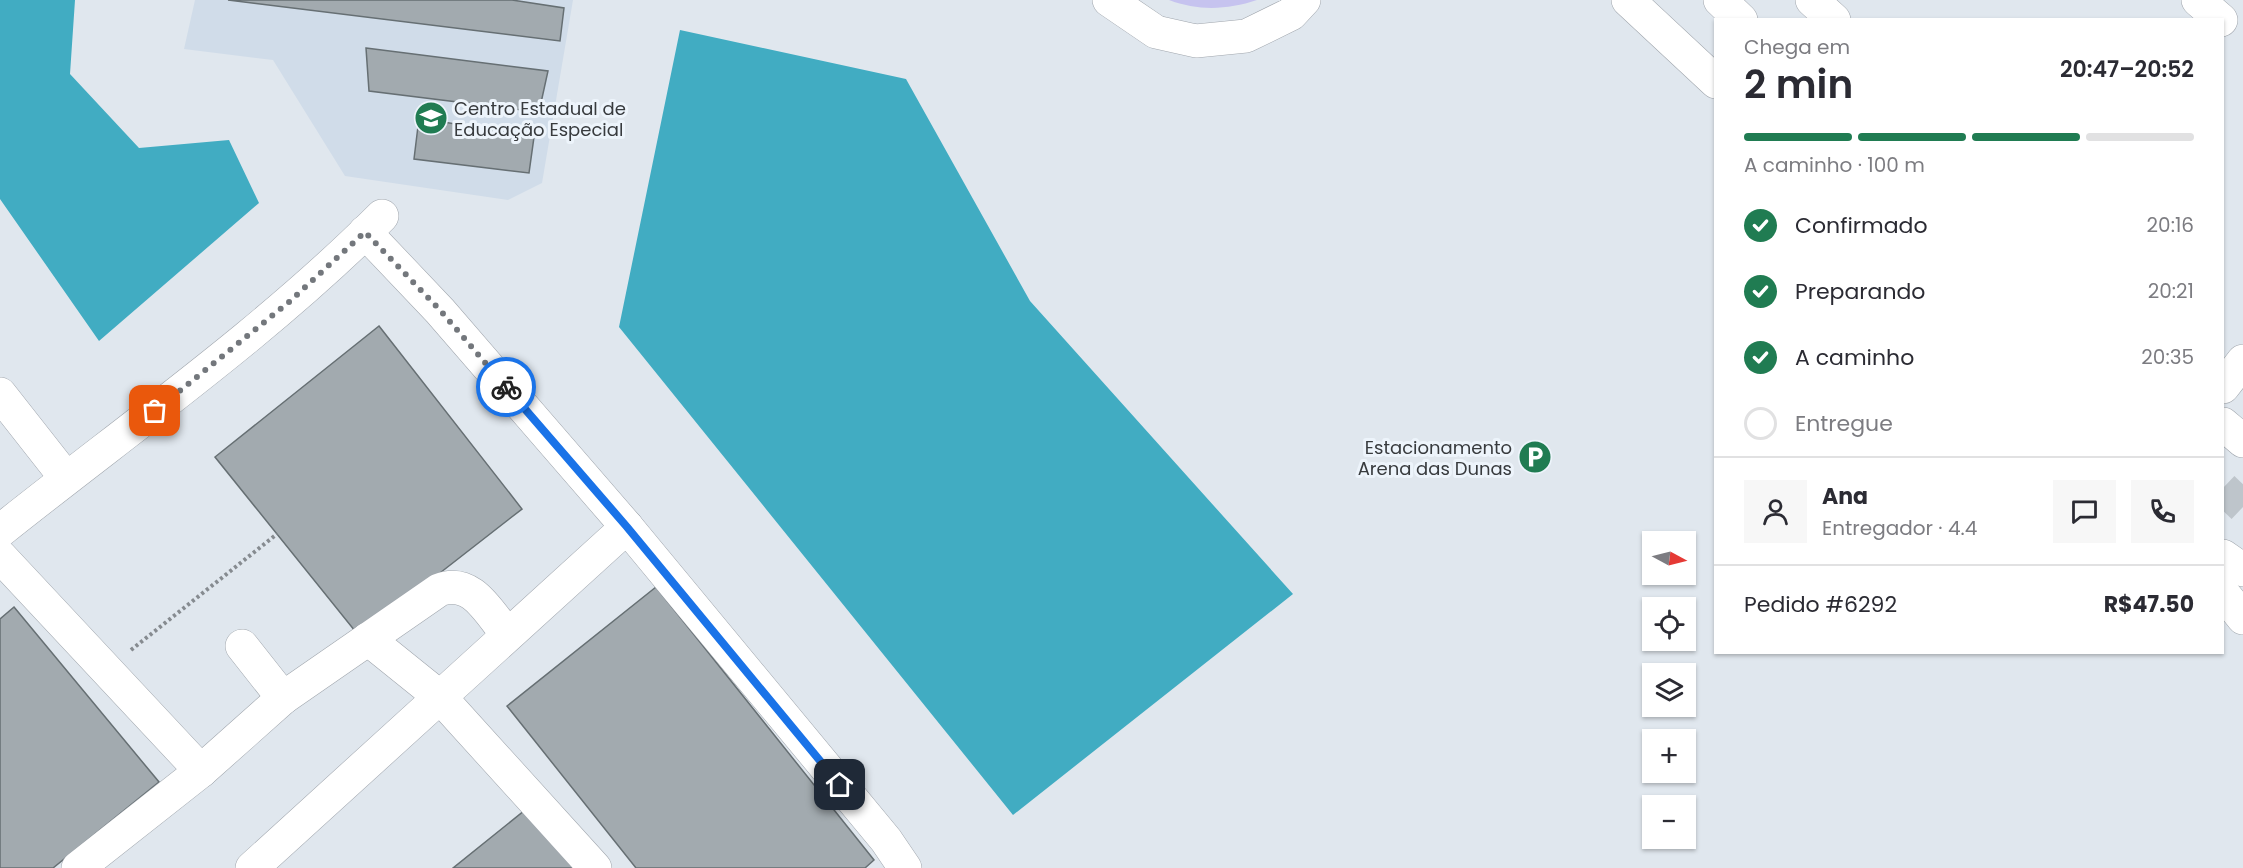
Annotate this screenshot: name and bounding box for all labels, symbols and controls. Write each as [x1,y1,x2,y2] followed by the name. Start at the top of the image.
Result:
[1744,33,1850,61] text: Chega em
[2060,54,2194,85] text: 20:47–20:52
[1744,57,1853,112] text: 2 min
[454,96,626,142] place label: Centro Estadual de Educação Especial
[413,100,449,136] school or university icon: Centro Estadual de Educação Especial
[1744,151,1925,179] text: A caminho · 100 m
[1744,209,1777,242] icon: check
[1795,210,1928,241] text: Confirmado
[2147,211,2194,239] text: 20:16
[1744,275,1777,308] icon: check
[1795,276,1925,307] text: Preparando
[2148,277,2194,305] text: 20:21
[1744,341,1777,374] icon: check
[1795,342,1914,373] text: A caminho
[2141,343,2194,371] text: 20:35
[476,357,536,417] courier
[490,371,523,404] icon: bike
[129,385,180,436] pin
[138,394,171,427] icon: bag
[1795,408,1893,439] text: Entregue
[1358,435,1512,481] place label: Estacionamento Arena das Dunas
[1517,439,1553,475] parking icon: Estacionamento Arena das Dunas
[1744,480,1807,543] button: person
[2053,480,2116,543] button: chat
[2131,480,2194,543] button: phone
[1822,481,1868,512] text: Ana
[1822,514,1977,542] text: Entregador · 4.4
[1642,531,1696,585] north arrow
[1642,531,1696,849] map controls
[1744,589,1897,620] text: Pedido #6292
[2104,589,2194,620] text: R$47.50
[1642,597,1696,651] button: locate
[1642,663,1696,717] button: layers
[1642,729,1696,783] button: +
[814,759,865,810] pin
[823,768,856,801] icon: home
[1642,795,1696,849] button: −

